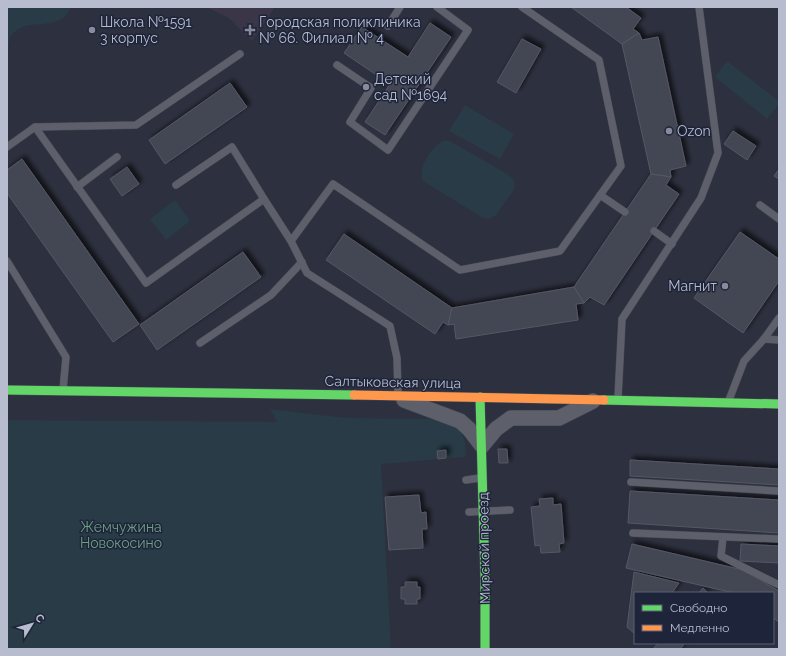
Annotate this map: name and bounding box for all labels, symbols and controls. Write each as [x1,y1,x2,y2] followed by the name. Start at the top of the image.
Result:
[100,14,191,46] place label: Школа №1591 3 корпус
[259,14,421,46] place label: Городская поликлиника № 66. Филиал № 4
[244,24,256,36] marker: Городская поликлиника № 66. Филиал № 4
[87,25,97,35] marker: Школа №1591 3 корпус
[374,71,448,103] place label: Детский сад №1694
[361,82,371,92] marker: Детский сад №1694
[677,123,711,139] place label: Ozon
[664,126,674,136] marker: Ozon
[668,278,717,294] place label: Магнит
[720,281,730,291] marker: Магнит
[325,373,461,391] street label: Салтыковская улица
[475,492,493,604] street label: Мирской проезд
[80,519,162,551] park label: Жемчужина Новокосино
[634,592,774,644] legend
[670,601,727,615] text: Свободно
[12,604,52,644] north arrow
[32,611,47,626] text: С
[670,621,729,635] text: Медленно

